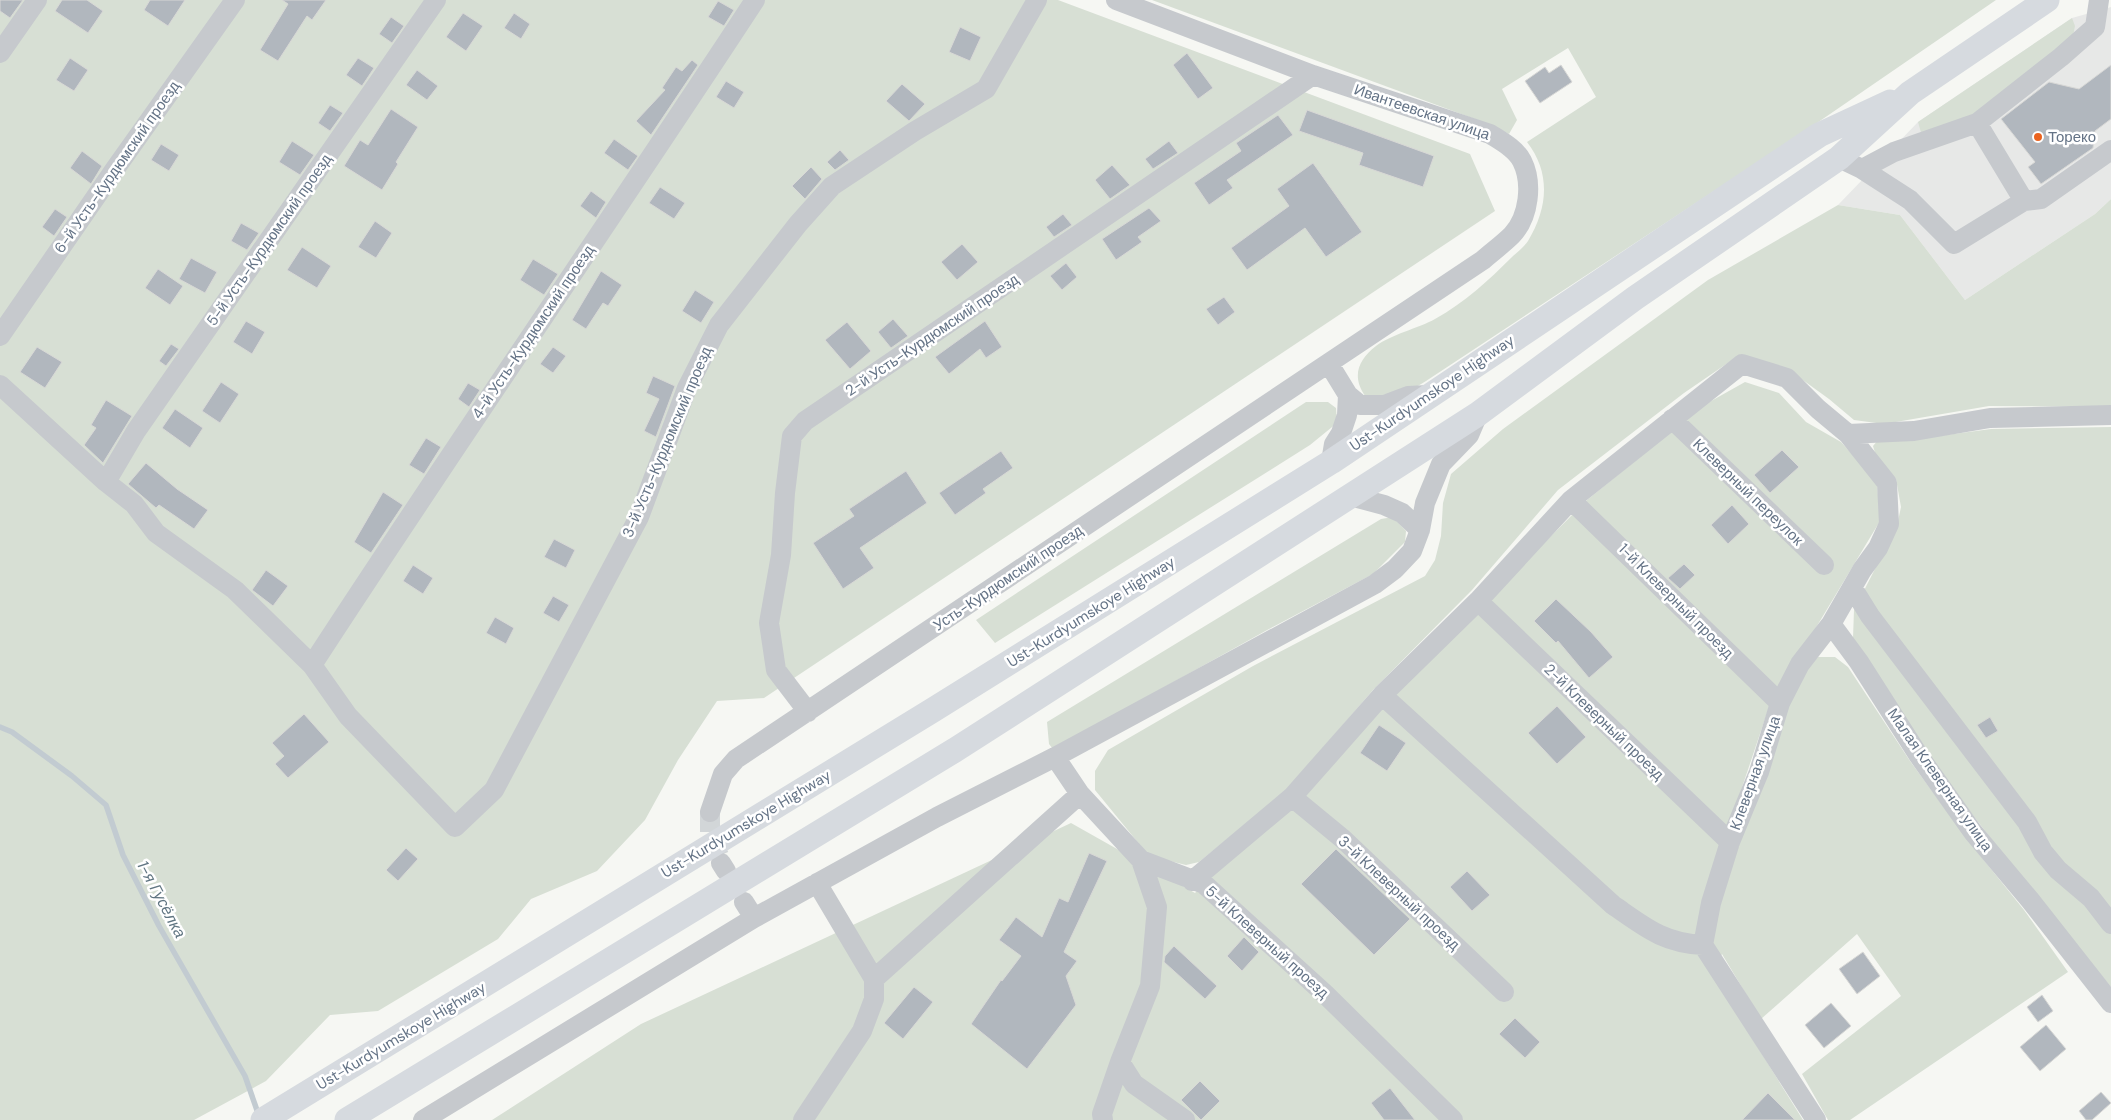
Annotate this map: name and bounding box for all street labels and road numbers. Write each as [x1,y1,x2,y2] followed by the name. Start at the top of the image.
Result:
[50,77,184,257] street label: 6-й Усть-Курдюмский проезд
[1351,79,1493,145] street label: Ивантеевская улица
[202,150,336,330] street label: 5-й Усть-Курдюмский проезд
[467,241,599,423] street label: 4-й Усть-Курдюмский проезд
[841,269,1023,401] street label: 2-й Усть-Курдюмский проезд
[1346,330,1519,456] street label: Ust-Kurdyumskoye Highway
[618,343,716,540] street label: 3-й Усть-Курдюмский проезд
[1689,434,1808,550] street label: Клеверный переулок
[929,520,1087,635] street label: Усть-Курдюмский проезд
[1614,539,1738,663] street label: 1-й Клеверный проезд
[1003,552,1179,672] street label: Ust-Kurdyumskoye Highway
[1540,660,1668,785] street label: 2-й Клеверный проезд
[1883,704,1997,856] street label: Малая Клеверная улица
[1725,712,1785,833] street label: Клеверная улица
[658,765,835,883] street label: Ust-Kurdyumskoye Highway
[1334,831,1464,955] street label: 3-й Клеверный проезд
[1201,881,1333,1003] street label: 5-й Клеверный проезд
[313,977,490,1095] street label: Ust-Kurdyumskoye Highway

